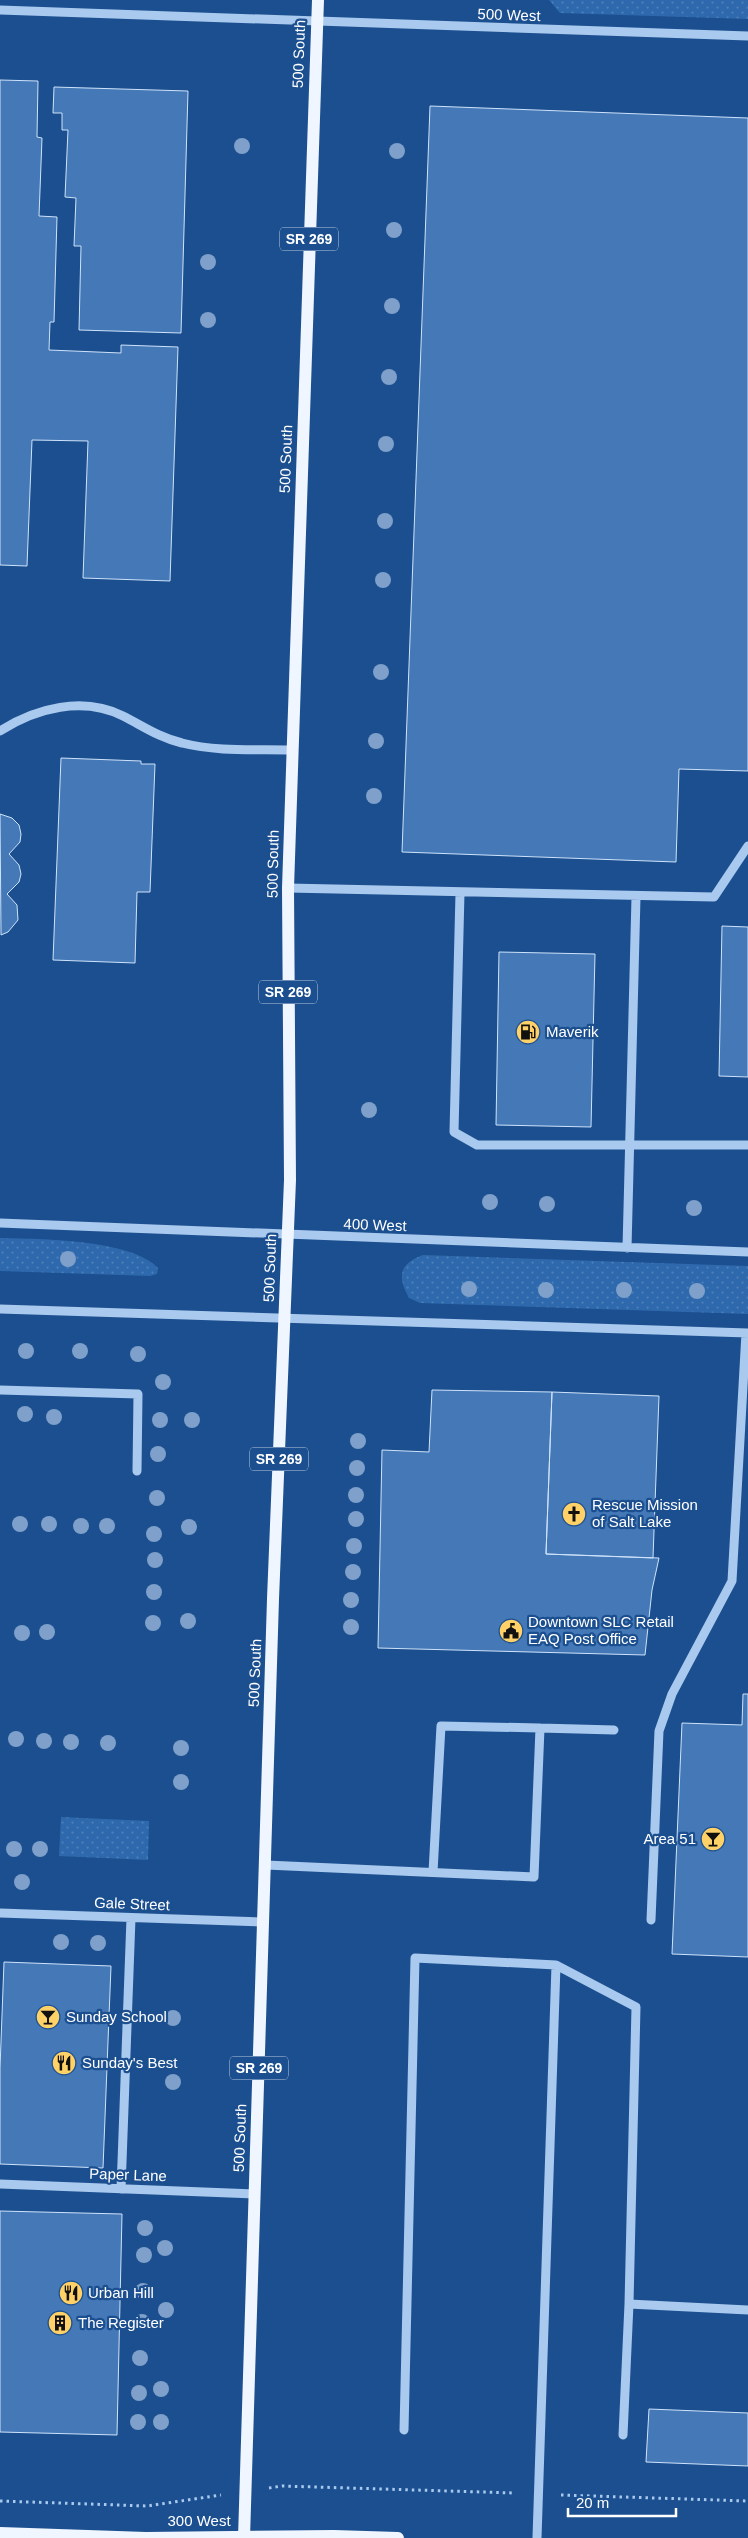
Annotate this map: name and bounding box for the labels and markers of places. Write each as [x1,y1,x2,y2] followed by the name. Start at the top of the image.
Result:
[515,1019,541,1045] fuel station icon: Maverik
[546,1023,599,1040] place label: Maverik
[592,1496,698,1530] place label: Rescue Mission of Salt Lake
[561,1501,587,1527] church icon: Rescue Mission of Salt Lake
[528,1613,674,1647] place label: Downtown SLC Retail EAQ Post Office
[498,1618,524,1644] public building icon: Downtown SLC Retail EAQ Post Office
[700,1826,726,1852] bar icon: Area 51
[643,1830,696,1847] place label: Area 51
[35,2004,61,2030] bar icon: Sunday School
[66,2008,167,2025] place label: Sunday School
[51,2050,77,2076] restaurant icon: Sunday's Best
[82,2054,178,2071] place label: Sunday's Best
[58,2280,84,2306] restaurant icon: Urban Hill
[88,2284,154,2301] place label: Urban Hill
[47,2310,73,2336] building icon: The Register
[78,2314,164,2331] place label: The Register

